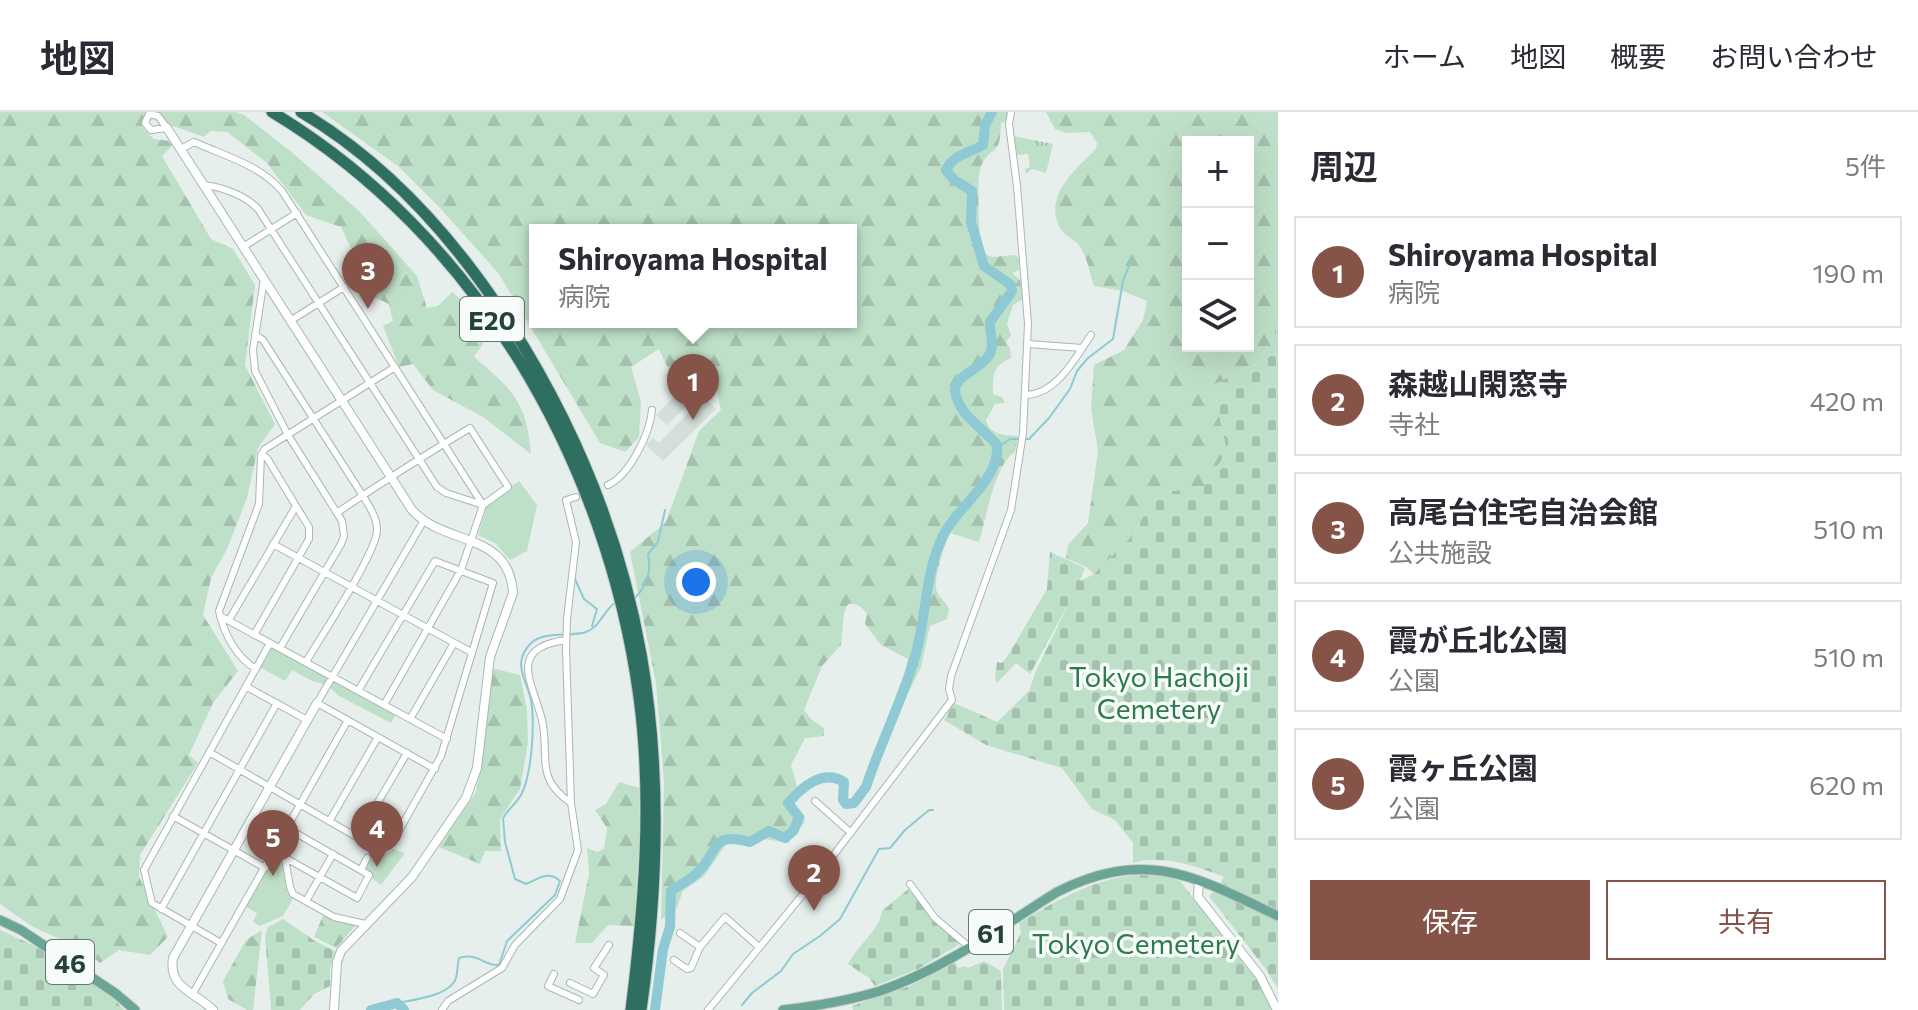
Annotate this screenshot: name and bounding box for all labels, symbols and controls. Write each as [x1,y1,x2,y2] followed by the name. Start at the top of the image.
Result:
[40,33,116,80] text: 地図
[1383,39,1466,73] text: ホーム
[1510,39,1566,73] text: 地図
[1610,39,1666,73] text: 概要
[1710,39,1878,73] text: お問い合わせ
[1182,136,1254,352] map controls
[1182,136,1254,208] button: +
[1310,144,1378,186] text: 周辺
[1845,150,1886,181] text: 5件
[1182,208,1254,280] button: −
[529,224,857,328] popup
[1388,235,1658,272] text: Shiroyama Hospital
[558,239,828,276] text: Shiroyama Hospital
[342,243,394,309] pin: 3
[1332,257,1344,288] text: 1
[1812,257,1884,288] text: 190 m
[1388,276,1440,307] text: 病院
[558,280,610,311] text: 病院
[1182,280,1254,352] button: layers
[460,297,524,341] road number: E20
[667,354,719,420] pin: 1
[1388,364,1568,401] text: 森越山閑窓寺
[1331,385,1345,416] text: 2
[1810,385,1884,416] text: 420 m
[1388,408,1440,439] text: 寺社
[1388,492,1658,529] text: 高尾台住宅自治会館
[1330,513,1346,544] text: 3
[1813,513,1884,544] text: 510 m
[1388,536,1492,567] text: 公共施設
[676,562,716,602] your location
[1388,620,1568,657] text: 霞が丘北公園
[1330,641,1346,672] text: 4
[1813,641,1884,672] text: 510 m
[1069,659,1249,725] park label: Tokyo Hachoji Cemetery
[1388,664,1440,695] text: 公園
[1388,748,1538,785] text: 霞ヶ丘公園
[1330,769,1346,800] text: 5
[1809,769,1884,800] text: 620 m
[1388,792,1440,823] text: 公園
[351,801,403,867] pin: 4
[247,810,299,876] pin: 5
[788,845,840,911] pin: 2
[1310,880,1590,960] button: 保存
[1606,880,1886,960] button: 共有
[969,910,1013,954] road number: 61
[1032,926,1240,960] park label: Tokyo Cemetery
[46,940,94,984] road number: 46

